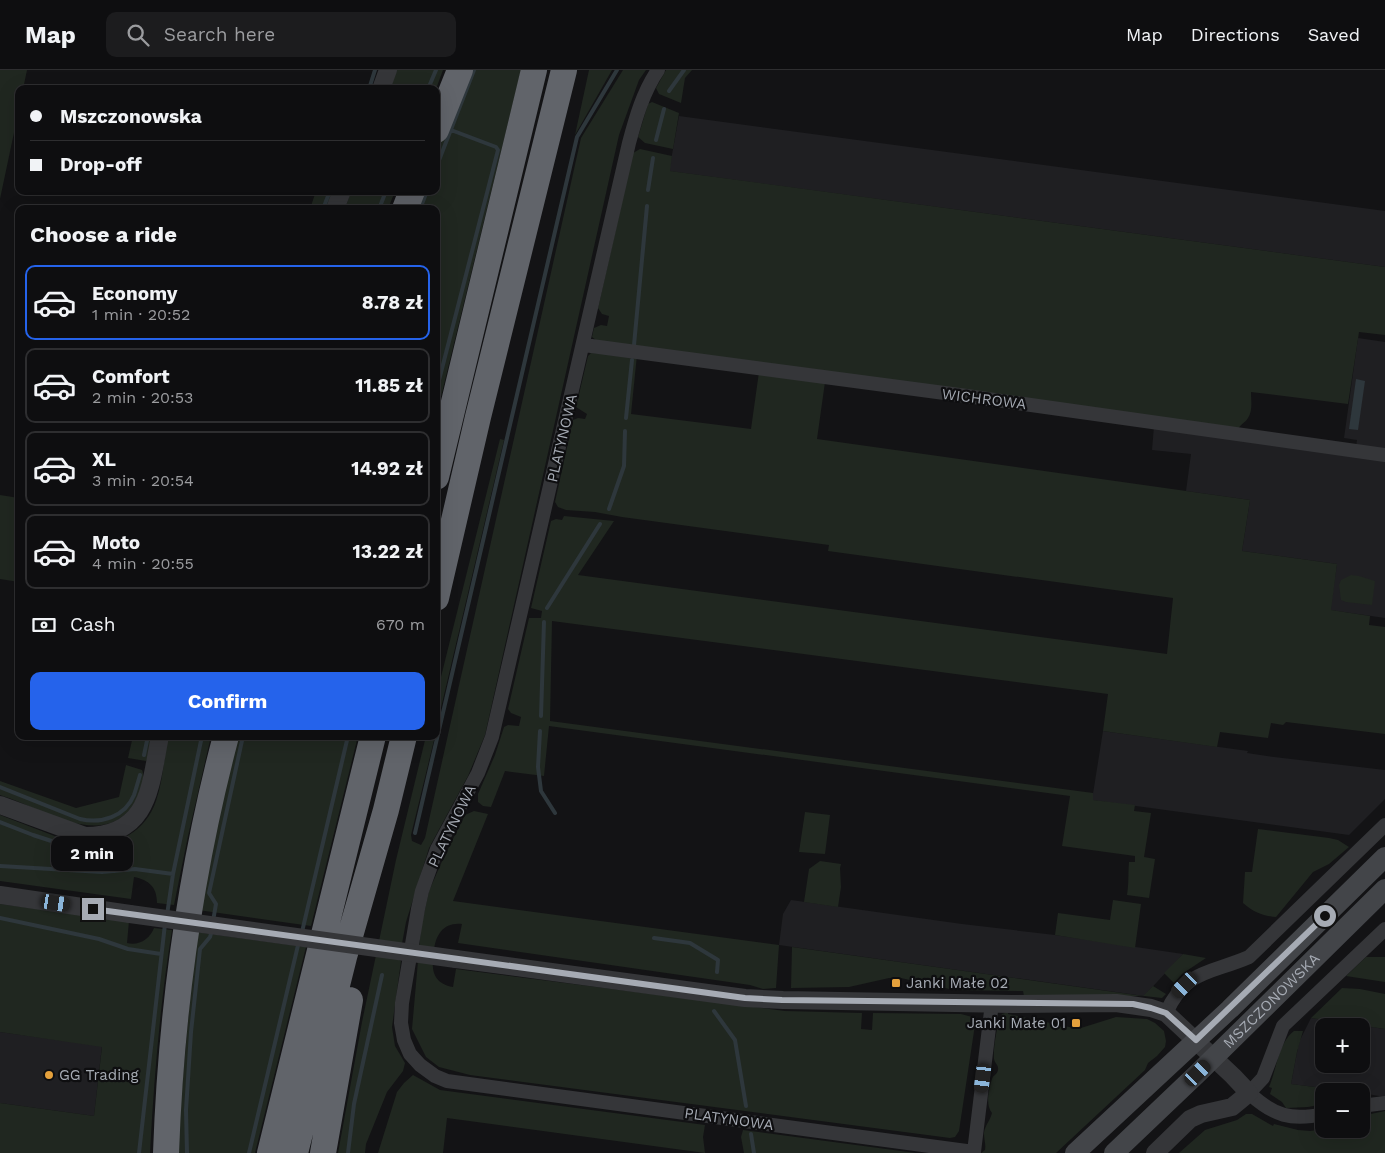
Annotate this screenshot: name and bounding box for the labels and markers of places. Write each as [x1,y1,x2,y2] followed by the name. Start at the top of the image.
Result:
[906,974,1008,992] place label: Janki Małe 02
[890,977,902,989] marker: Janki Małe 02
[967,1014,1066,1032] place label: Janki Małe 01
[1070,1017,1082,1029] marker: Janki Małe 01
[59,1066,139,1084] place label: GG Trading
[43,1069,55,1081] marker: GG Trading

